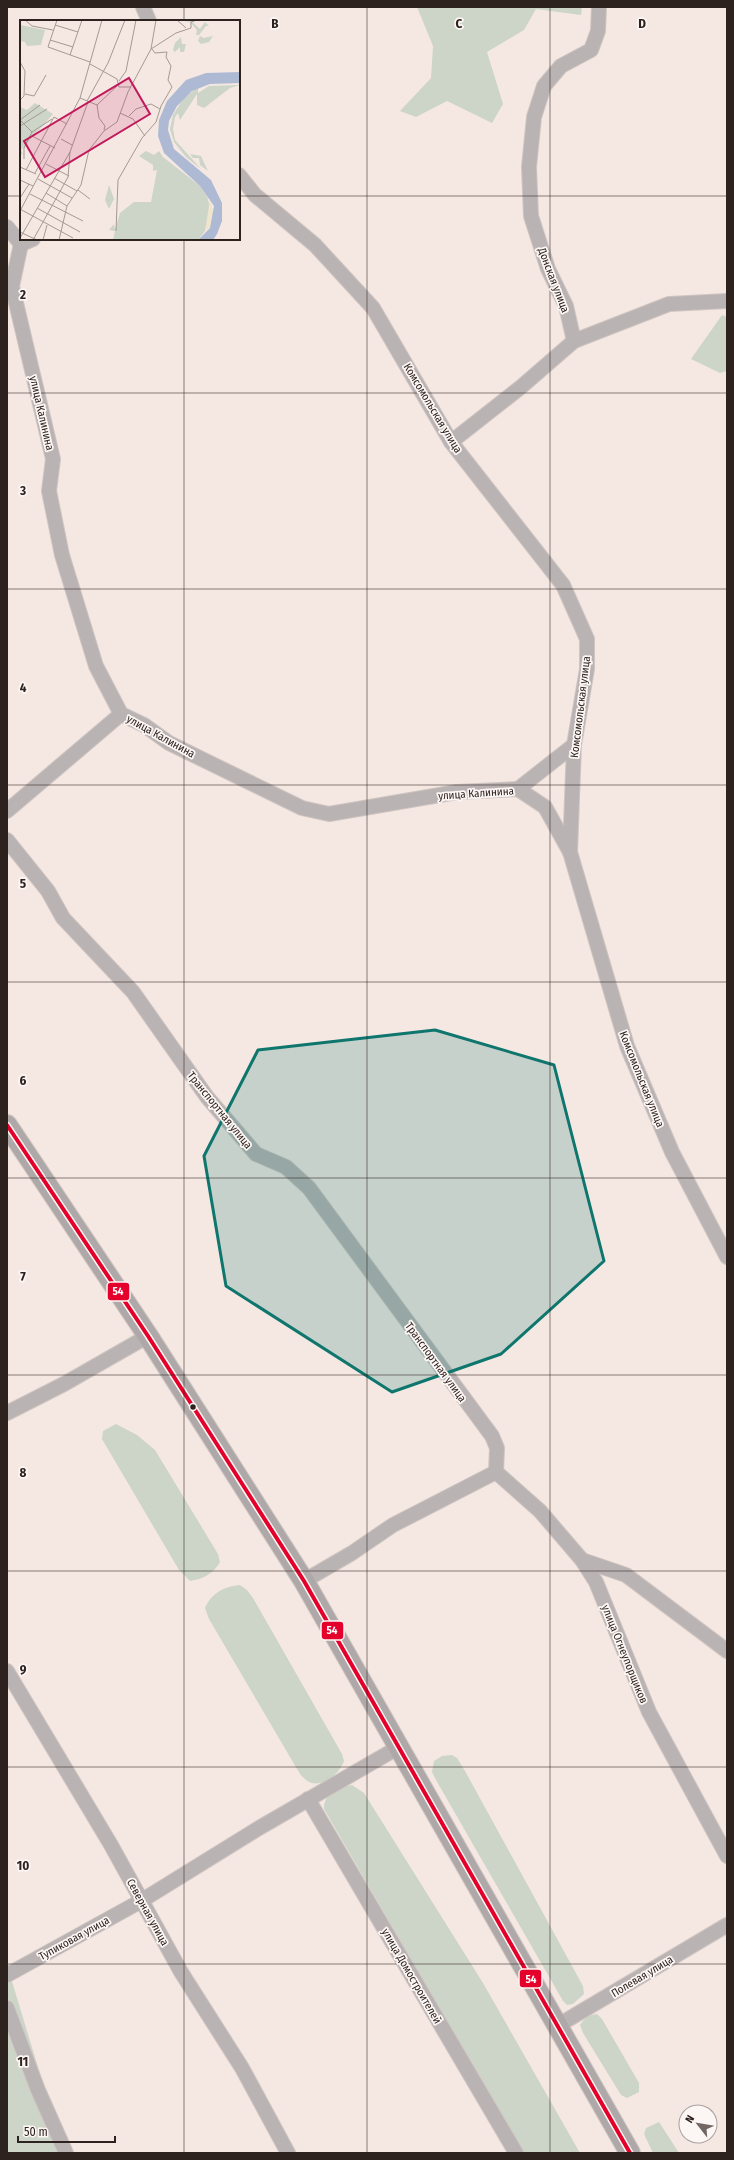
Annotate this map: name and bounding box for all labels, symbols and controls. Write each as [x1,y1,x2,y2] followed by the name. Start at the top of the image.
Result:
[271,16,279,31] text: B
[456,16,463,31] text: C
[638,16,646,31] text: D
[20,20,240,240] inset map
[535,245,572,314] street label: Донская улица
[19,287,26,302] text: 2
[401,361,464,455] street label: Комсомольская улица
[27,375,56,452] street label: улица Калинина
[19,483,26,498] text: 3
[568,656,593,759] street label: Комсомольская улица
[20,680,27,695] text: 4
[124,712,197,761] street label: улица Калинина
[438,784,514,803] street label: улица Калинина
[20,876,26,891] text: 5
[616,1029,667,1129] street label: Комсомольская улица
[185,1069,255,1151] street label: Транспортная улица
[20,1073,27,1088] text: 6
[20,1269,26,1284] text: 7
[107,1282,130,1301] line badge: 54
[112,1285,124,1298] text: 54
[402,1320,469,1405] street label: Транспортная улица
[188,1402,198,1412] unlabelled marker
[20,1465,27,1480] text: 8
[599,1603,650,1705] street label: улица Огнеупорщиков
[321,1621,344,1640] line badge: 54
[326,1624,338,1637] text: 54
[20,1662,27,1677] text: 9
[17,1858,29,1873] text: 10
[124,1877,171,1948] street label: Северная улица
[37,1914,112,1963] street label: Тупиковая улица
[379,1926,444,2026] street label: улица Домостроителей
[609,1953,676,2000] street label: Полевая улица
[519,1969,542,1988] line badge: 54
[525,1973,537,1986] text: 54
[18,2054,28,2069] text: 11
[678,2104,718,2144] north arrow
[683,2113,697,2125] text: N
[18,2118,115,2144] scale bar
[24,2125,48,2139] text: 50 m

